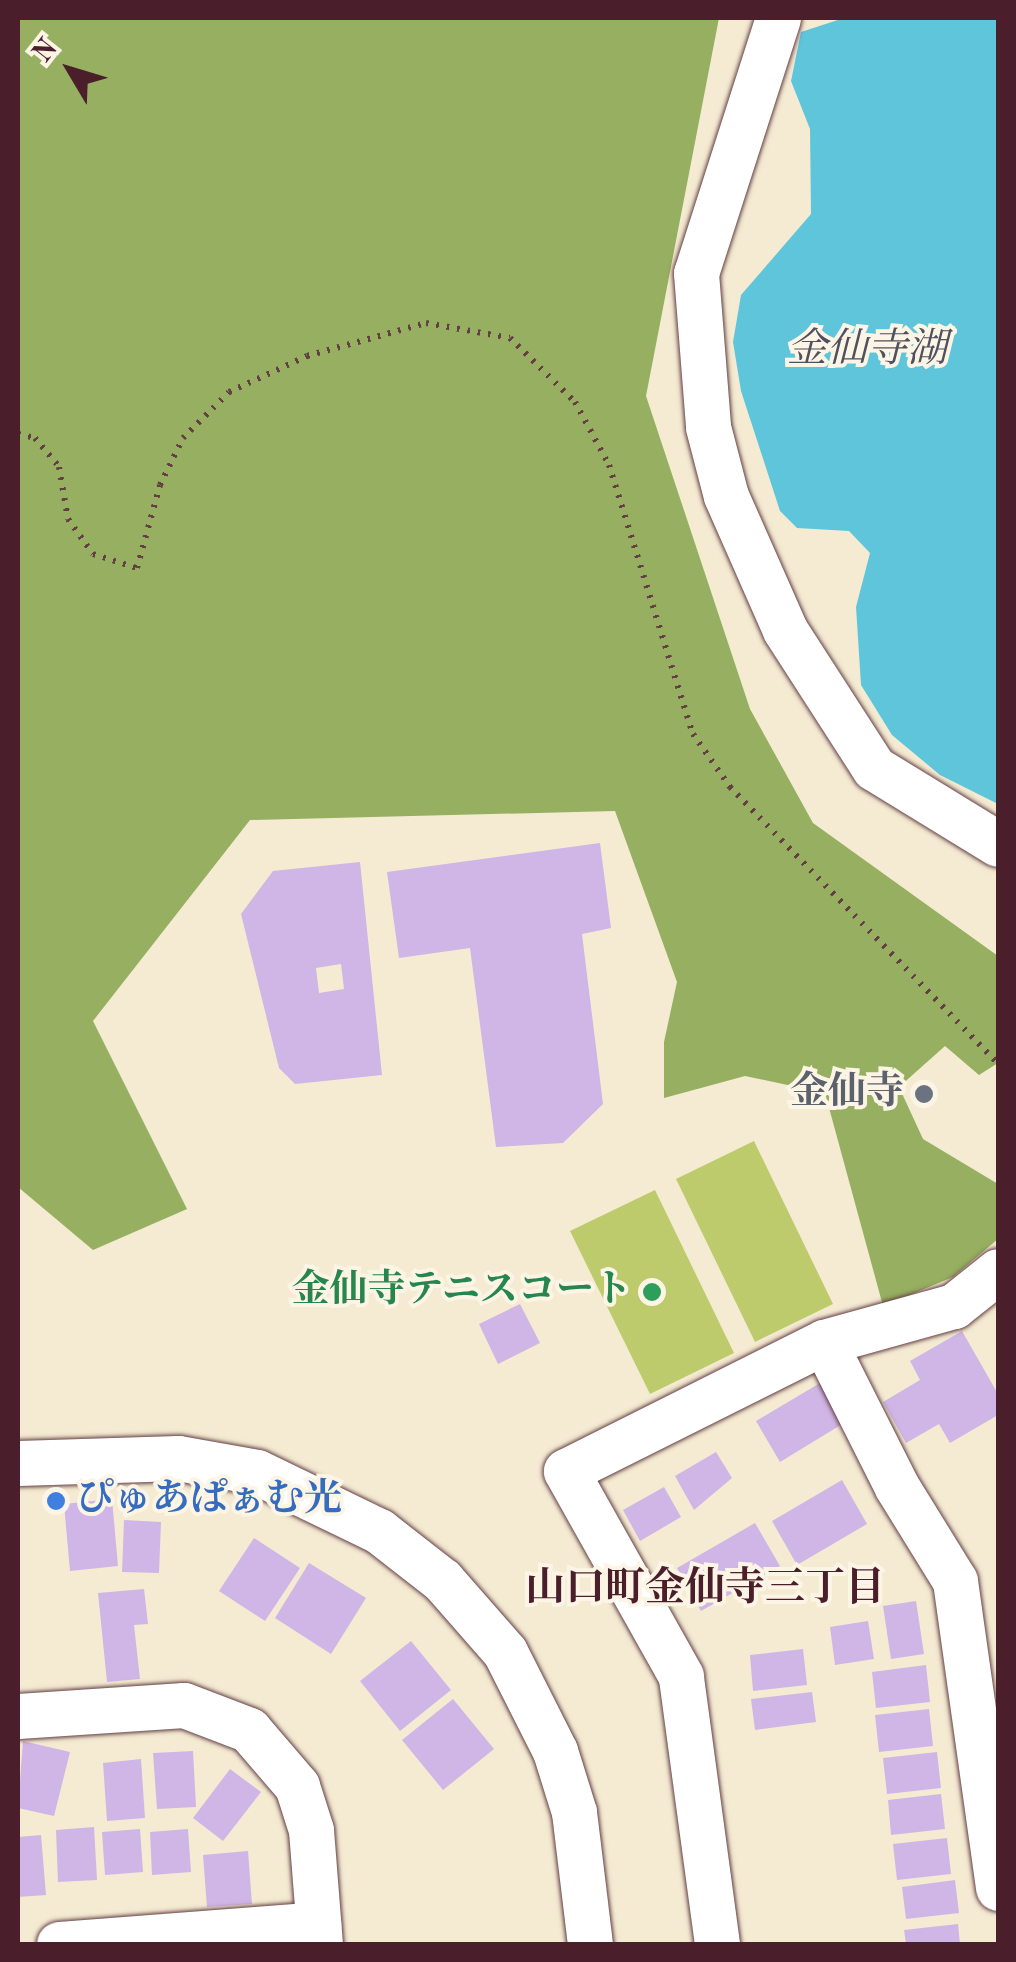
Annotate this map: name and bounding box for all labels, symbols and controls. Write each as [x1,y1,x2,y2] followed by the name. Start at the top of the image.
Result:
[20,20,120,120] north arrow
[29,34,64,69] text: N
[787,327,947,375] water label: 金仙寺湖
[790,1071,904,1117] place label: 金仙寺
[913,1083,935,1105] marker: 金仙寺
[290,1269,632,1315] place label: 金仙寺テニスコート
[641,1281,663,1303] marker: 金仙寺テニスコート
[76,1478,342,1524] place label: ぴゅあぱぁむ光
[45,1490,67,1512] marker: ぴゅあぱぁむ光
[525,1566,885,1614] district label: 山口町金仙寺三丁目

